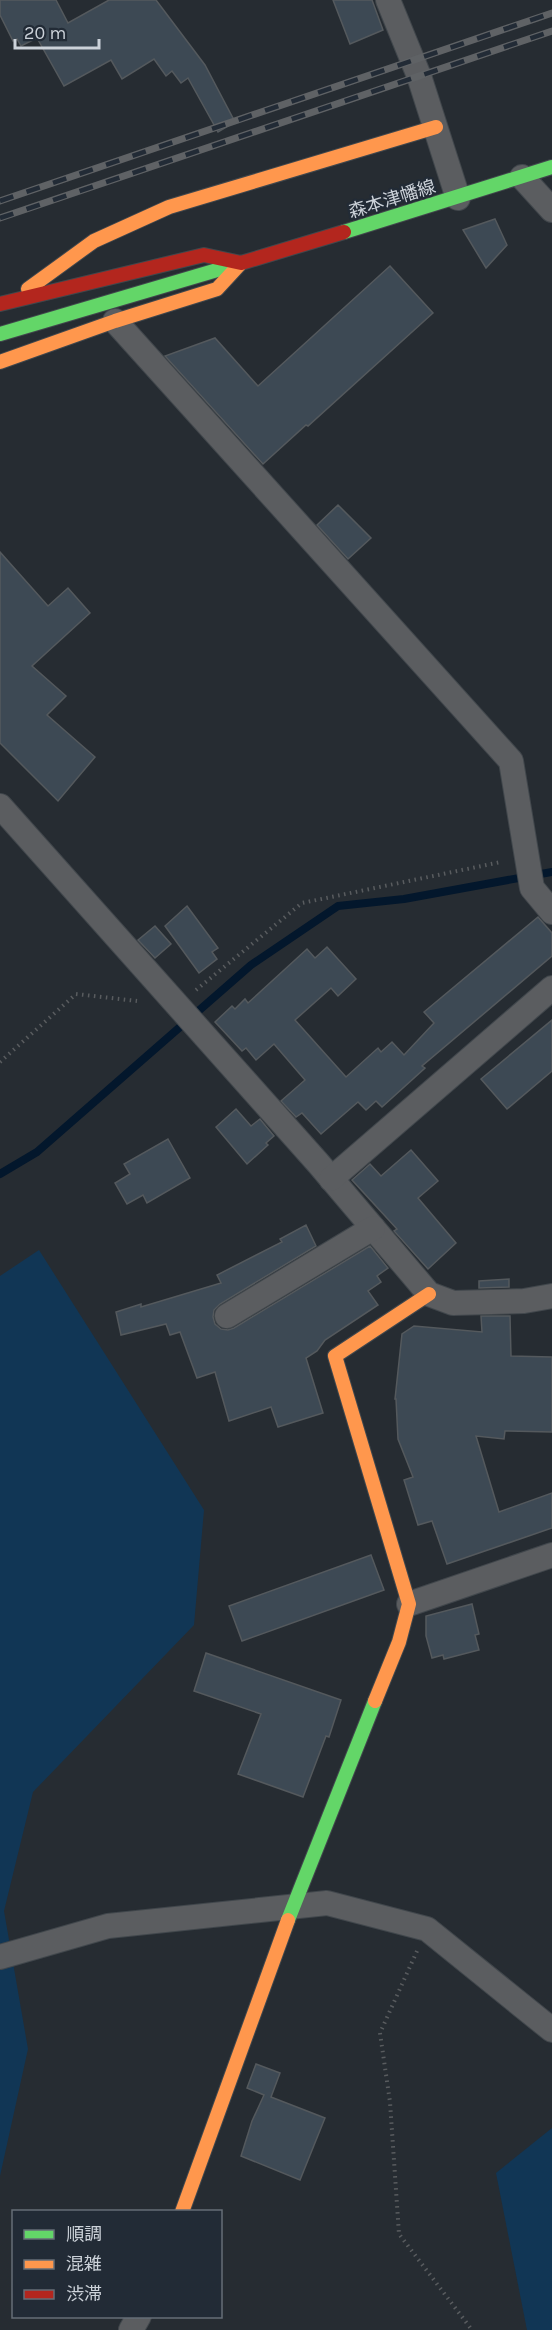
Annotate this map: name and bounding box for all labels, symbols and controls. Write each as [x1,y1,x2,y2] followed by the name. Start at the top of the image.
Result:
[15,12,99,50] scale bar
[24,22,66,44] text: 20 m
[346,175,438,223] street label: 森本津幡線
[12,2210,222,2318] legend
[66,2223,102,2245] text: 順調
[66,2253,102,2275] text: 混雑
[66,2283,102,2305] text: 渋滞

